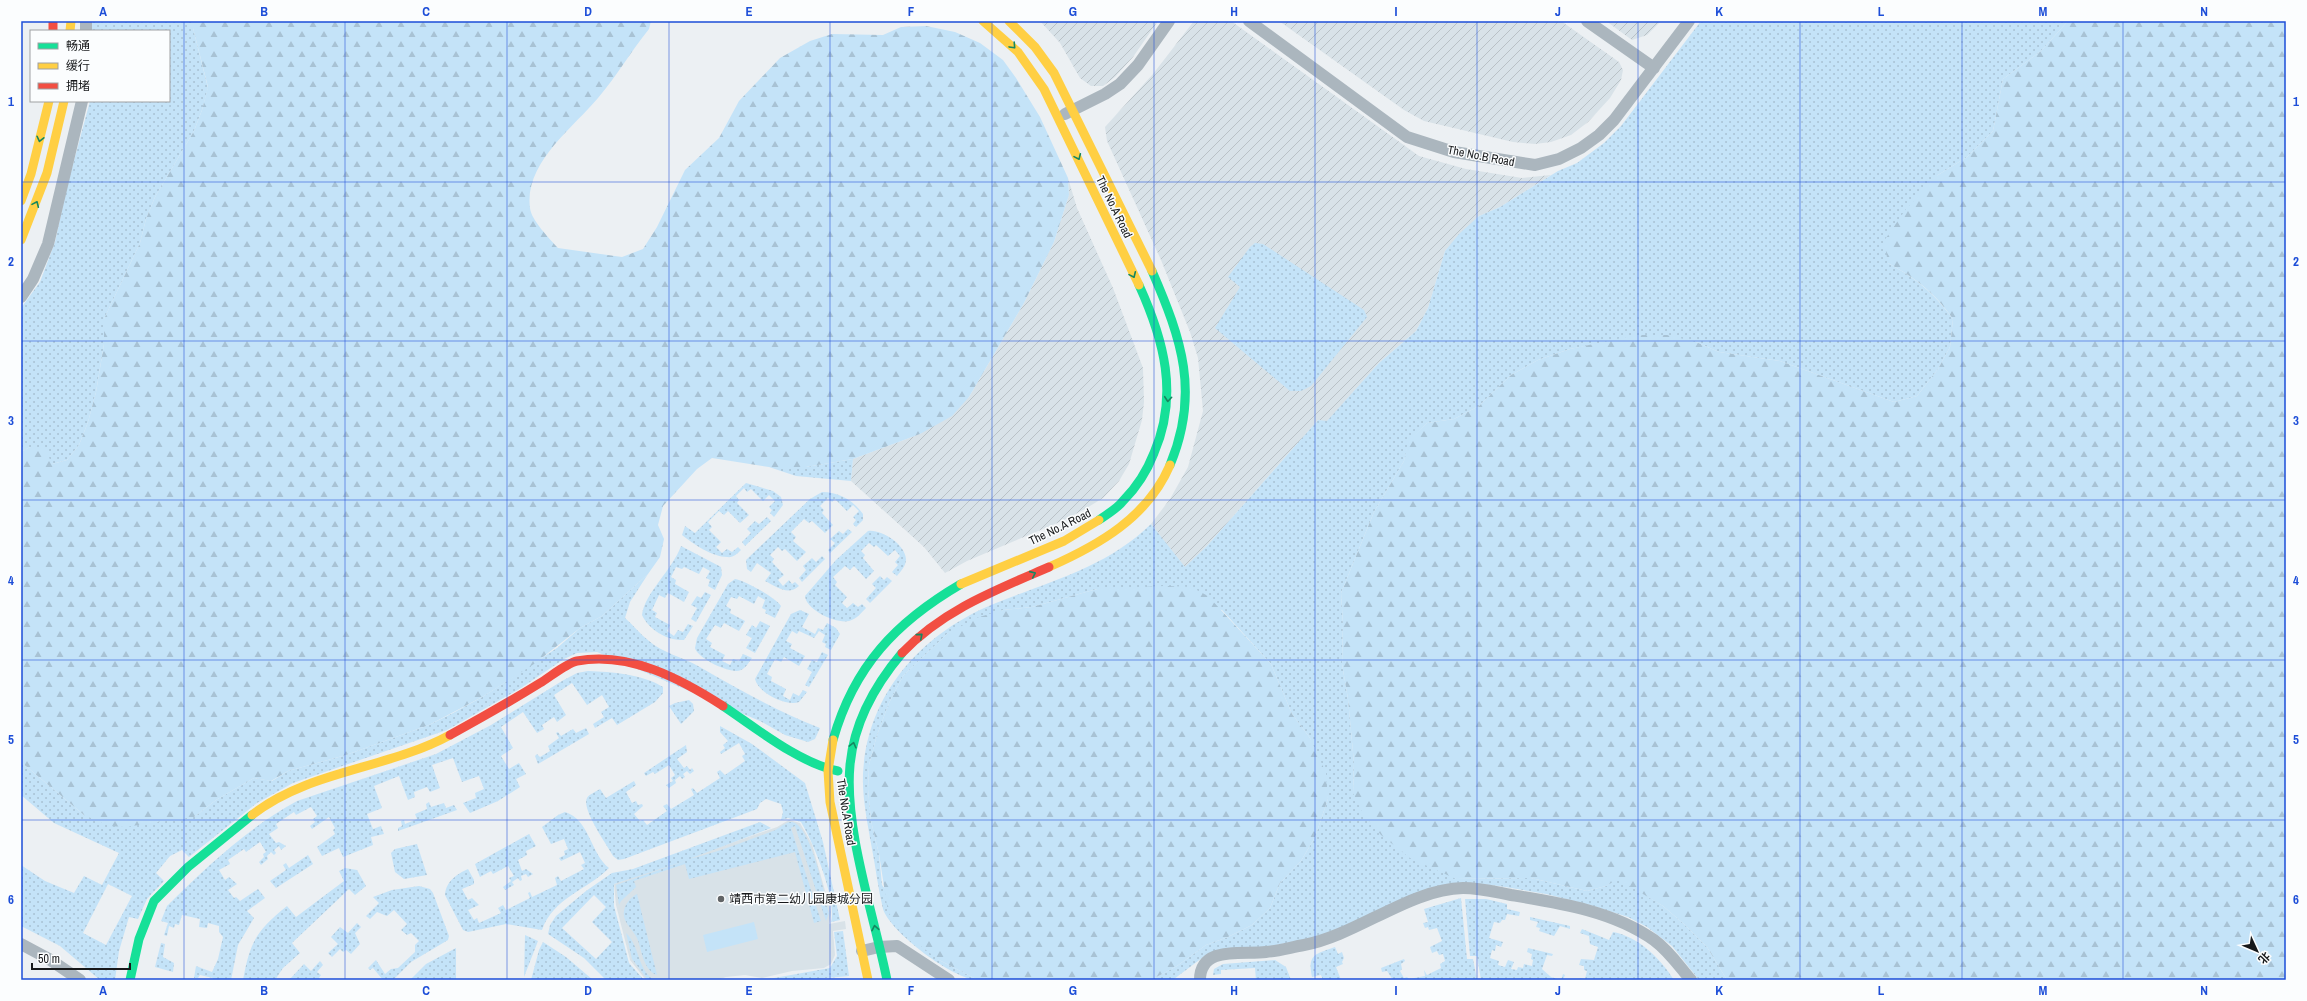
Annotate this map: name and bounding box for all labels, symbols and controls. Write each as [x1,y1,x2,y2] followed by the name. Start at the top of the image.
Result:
[99,3,107,20] text: A
[260,3,268,20] text: B
[422,3,430,20] text: C
[584,3,592,20] text: D
[745,3,753,20] text: E
[908,3,915,20] text: F
[1069,3,1077,20] text: G
[1230,3,1238,20] text: H
[1395,3,1398,20] text: I
[1555,3,1561,20] text: J
[1715,3,1723,20] text: K
[1878,3,1885,20] text: L
[2039,3,2048,20] text: M
[2200,3,2208,20] text: N
[30,30,170,102] legend
[66,38,90,54] text: 畅通
[1008,41,1016,49] one-way arrow
[66,58,90,74] text: 缓行
[66,78,90,94] text: 拥堵
[8,93,14,110] text: 1
[2293,93,2299,110] text: 1
[37,136,45,142] one-way arrow
[1446,142,1516,170] street label: The No.B Road
[1073,153,1081,161] one-way arrow
[1092,173,1136,241] street label: The No.A Road
[31,201,39,209] one-way arrow
[8,253,14,270] text: 2
[2293,253,2299,270] text: 2
[1129,271,1137,278] one-way arrow
[1163,396,1172,402] one-way arrow
[8,412,14,429] text: 3
[2293,412,2299,429] text: 3
[1026,505,1094,549] street label: The No.A Road
[1029,571,1036,579] one-way arrow
[8,572,14,589] text: 4
[2293,572,2299,589] text: 4
[915,634,922,641] one-way arrow
[8,731,14,748] text: 5
[2293,731,2299,748] text: 5
[849,742,857,748] one-way arrow
[833,778,859,846] street label: The No.A Road
[8,891,14,908] text: 6
[729,891,873,907] place label: 靖西市第二幼儿园康城分园
[2293,891,2299,908] text: 6
[716,894,726,904] marker: 靖西市第二幼儿园康城分园
[872,925,880,931] one-way arrow
[2237,931,2277,971] north arrow
[32,945,130,971] scale bar
[2255,949,2273,967] text: 北
[38,951,60,967] text: 50 m
[99,982,107,999] text: A
[260,982,268,999] text: B
[422,982,430,999] text: C
[584,982,592,999] text: D
[745,982,753,999] text: E
[908,982,915,999] text: F
[1069,982,1077,999] text: G
[1230,982,1238,999] text: H
[1395,982,1398,999] text: I
[1555,982,1561,999] text: J
[1715,982,1723,999] text: K
[1878,982,1885,999] text: L
[2039,982,2048,999] text: M
[2200,982,2208,999] text: N

